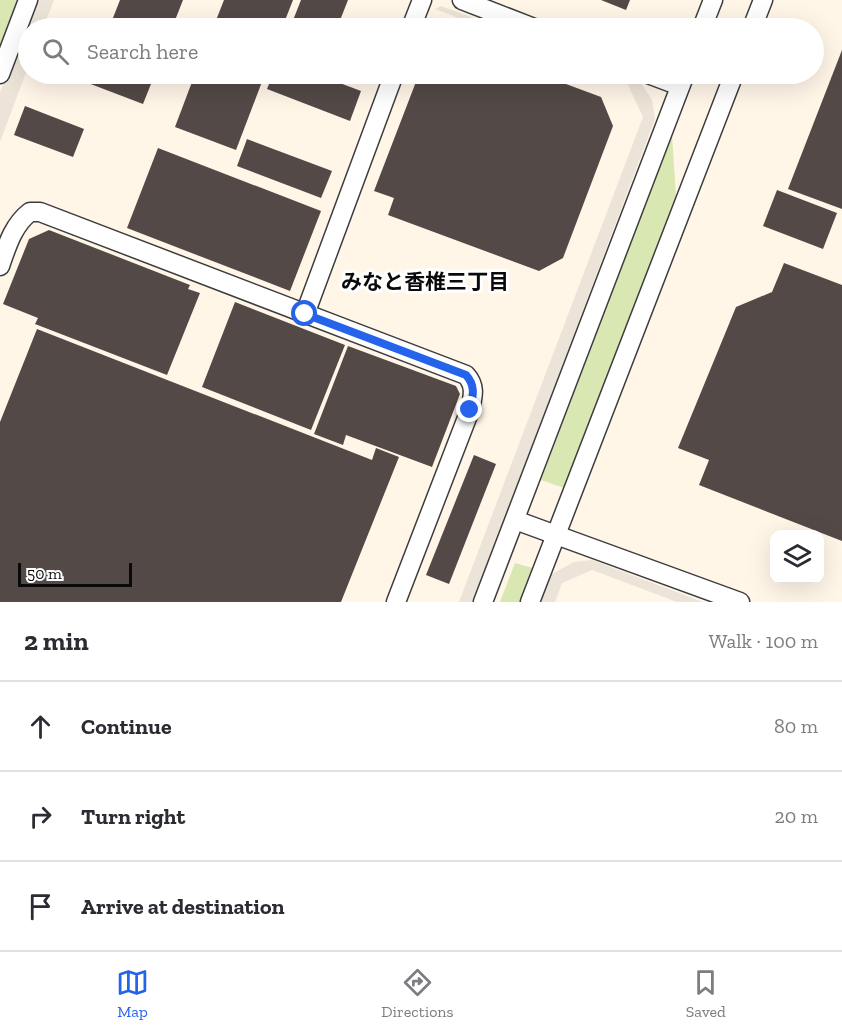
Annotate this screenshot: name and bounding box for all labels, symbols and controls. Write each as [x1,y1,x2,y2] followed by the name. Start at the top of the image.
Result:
[18,18,824,84] search box
[39,35,72,68] icon: search
[87,38,198,65] text: Search here
[341,269,509,294] district label: みなと香椎三丁目
[291,300,317,326] route start
[456,396,482,422] route end
[770,530,824,584] map controls
[770,530,824,584] button: layers
[18,560,132,588] scale bar
[27,564,62,583] text: 50 m
[24,625,89,657] text: 2 min
[709,629,818,653] text: Walk · 100 m
[24,710,57,743] icon: ahead
[81,713,172,740] text: Continue
[774,714,818,738] text: 80 m
[24,800,57,833] icon: right
[81,803,185,830] text: Turn right
[774,804,818,828] text: 20 m
[24,890,57,923] icon: arrive
[81,893,284,920] text: Arrive at destination
[116,966,149,1021] tab: Map
[381,966,454,1021] tab: Directions
[686,966,726,1021] tab: Saved

